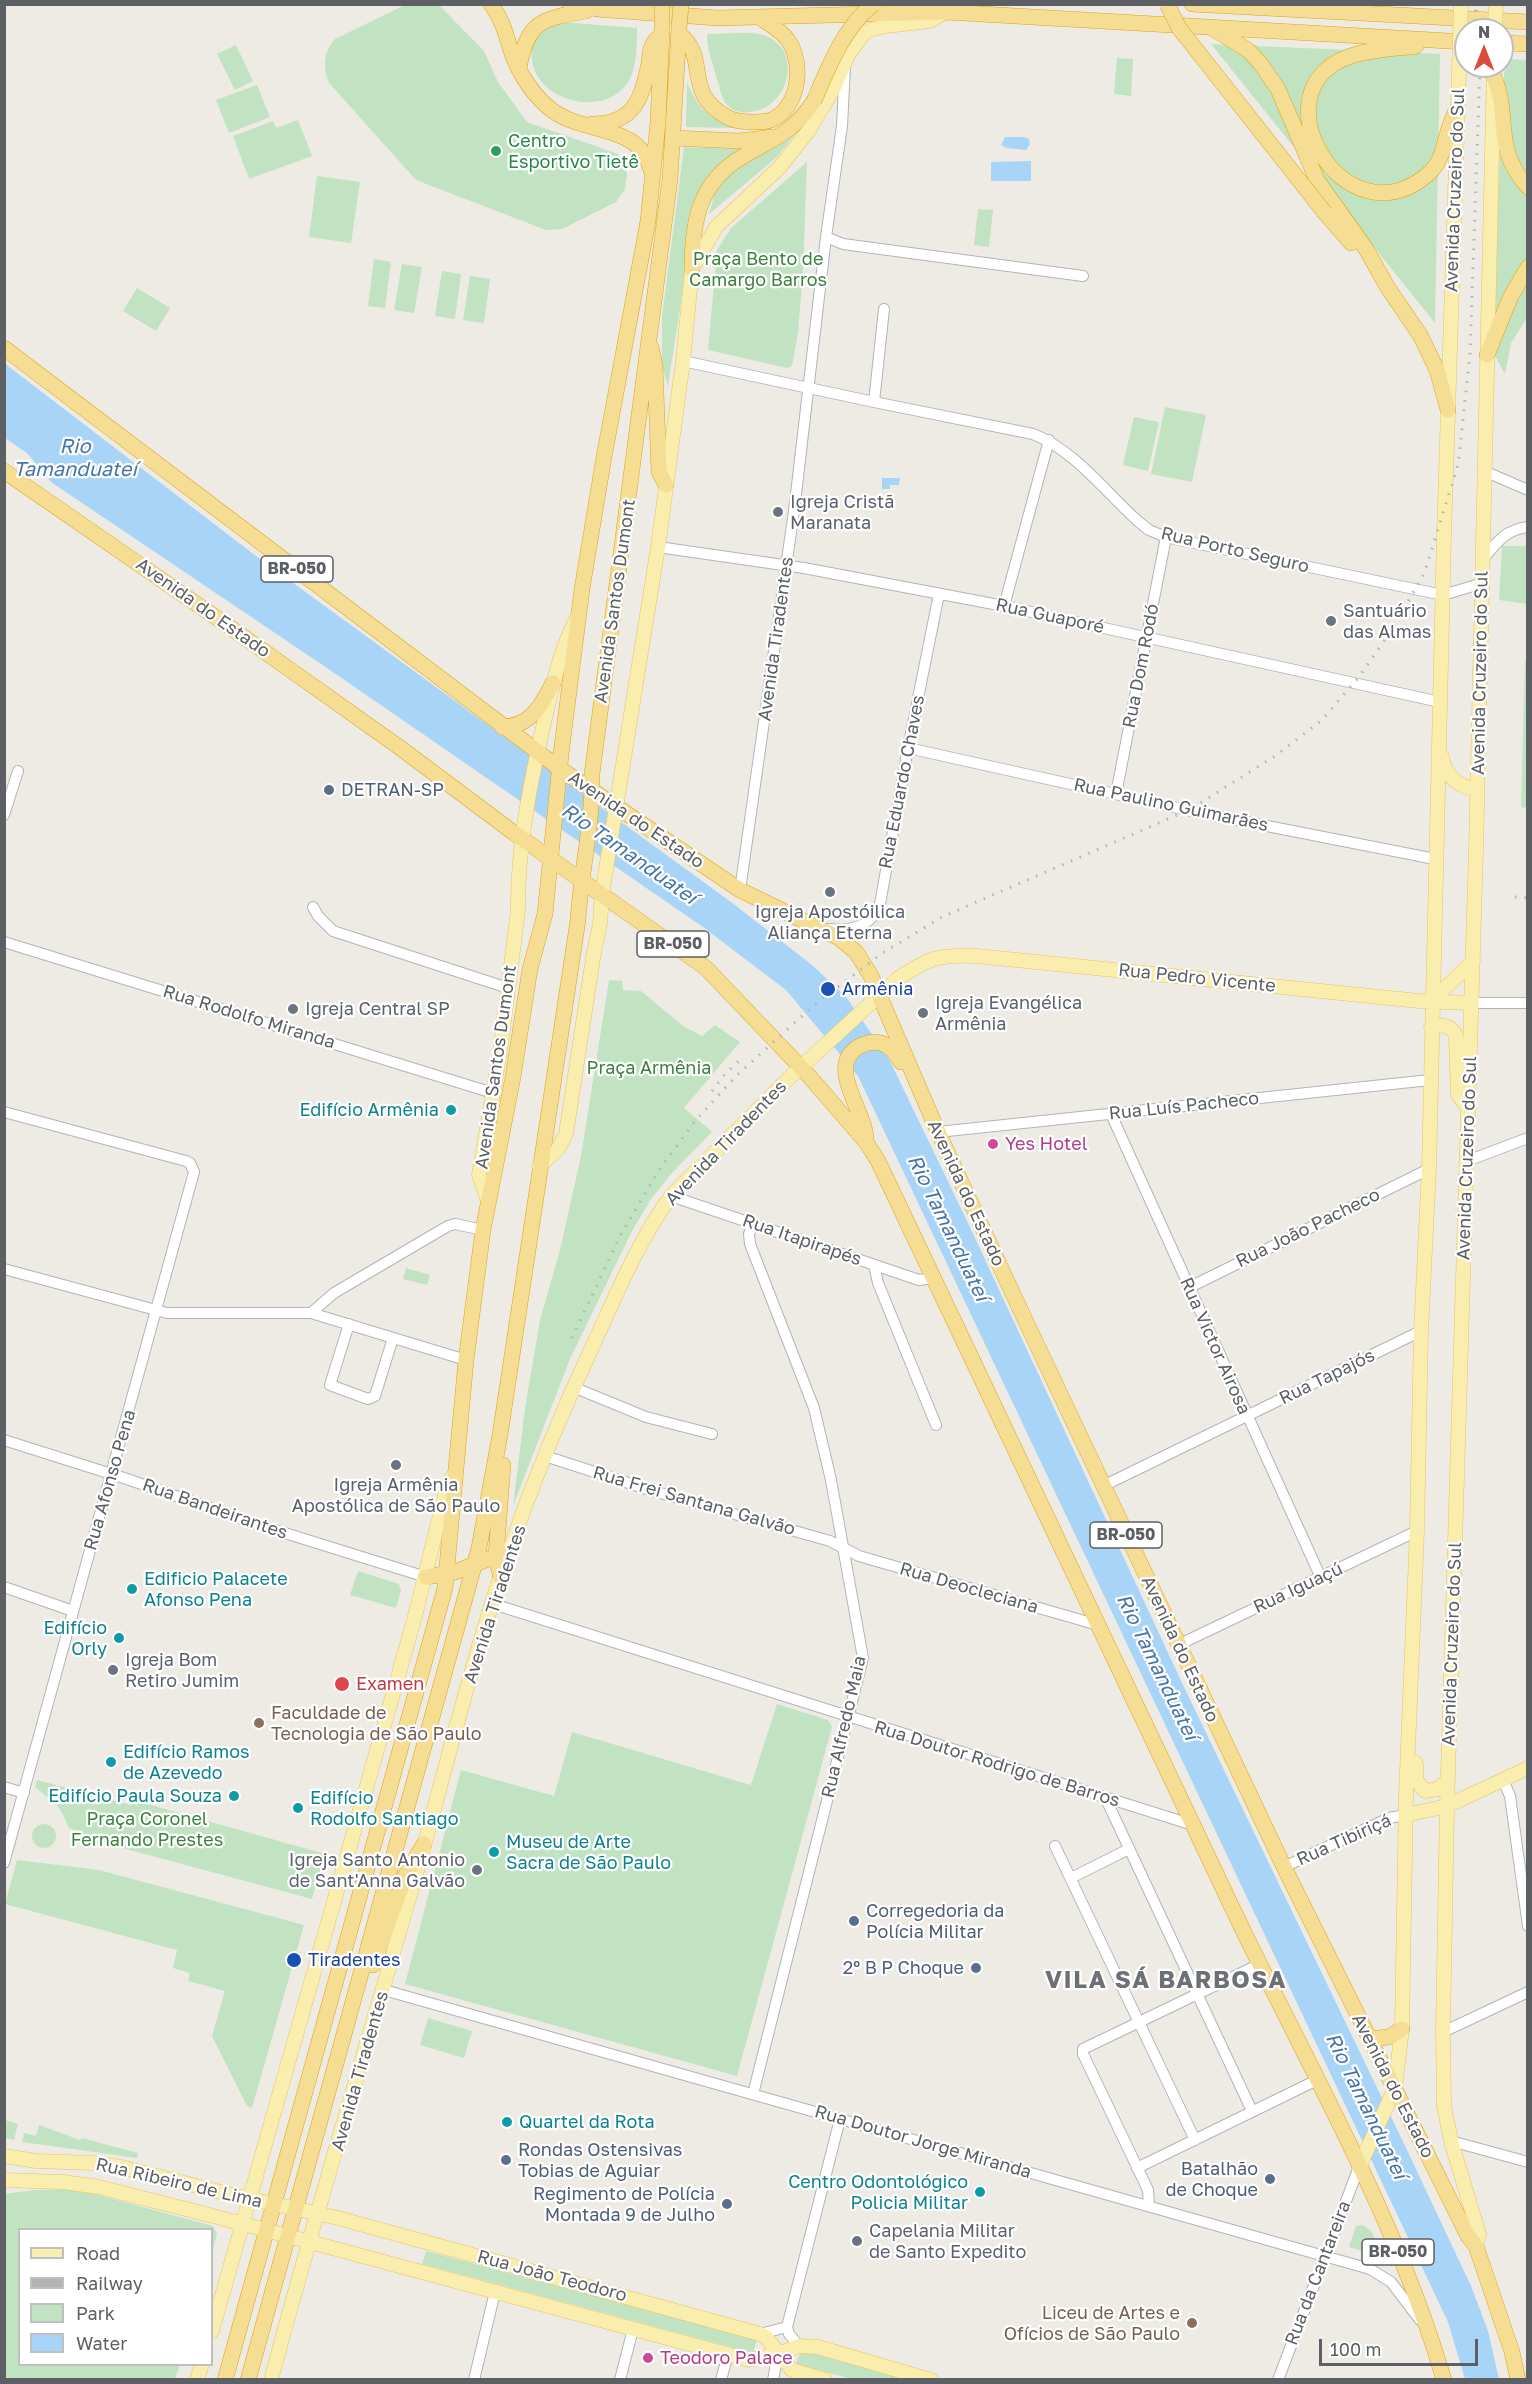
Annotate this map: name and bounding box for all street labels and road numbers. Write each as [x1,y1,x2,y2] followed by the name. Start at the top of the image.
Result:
[1441,88,1469,292] street label: Avenida Cruzeiro do Sul
[590,498,640,704] street label: Avenida Santos Dumont
[1159,522,1311,578] street label: Rua Porto Seguro
[132,554,274,662] street label: Avenida do Estado
[261,556,333,582] road number: BR-050
[754,556,798,722] street label: Avenida Tiradentes
[1467,571,1493,775] street label: Avenida Cruzeiro do Sul
[994,594,1106,638] street label: Rua Guaporé
[1118,602,1164,730] street label: Rua Dom Rodó
[875,693,929,871] street label: Rua Eduardo Chaves
[564,767,708,873] street label: Avenida do Estado
[1072,774,1270,836] street label: Rua Paulino Guimarães
[637,931,709,957] road number: BR-050
[1117,959,1277,997] street label: Rua Pedro Vicente
[471,964,521,1170] street label: Avenida Santos Dumont
[160,981,338,1053] street label: Rua Rodolfo Miranda
[1453,1056,1481,1260] street label: Avenida Cruzeiro do Sul
[661,1076,791,1210] street label: Avenida Tiradentes
[1108,1087,1260,1125] street label: Rua Luís Pacheco
[923,1116,1009,1270] street label: Avenida do Estado
[1233,1184,1383,1272] street label: Rua João Pacheco
[740,1210,864,1270] street label: Rua Itapirapés
[1175,1274,1255,1418] street label: Rua Victor Airosa
[1276,1345,1378,1409] street label: Rua Tapajós
[80,1407,140,1553] street label: Rua Afonso Pena
[590,1462,798,1540] street label: Rua Frei Santana Galvão
[140,1474,290,1544] street label: Rua Bandeirantes
[459,1522,531,1686] street label: Avenida Tiradentes
[1090,1522,1162,1548] road number: BR-050
[1438,1542,1466,1746] street label: Avenida Cruzeiro do Sul
[897,1558,1041,1618] street label: Rua Deocleciana
[1250,1558,1346,1618] street label: Rua Iguaçú
[1137,1572,1223,1726] street label: Avenida do Estado
[817,1654,871,1800] street label: Rua Alfredo Maia
[872,1716,1122,1812] street label: Rua Doutor Rodrigo de Barros
[1293,1810,1395,1870] street label: Rua Tibiriçá
[327,1989,393,2153] street label: Avenida Tiradentes
[1347,2010,1439,2162] street label: Avenida do Estado
[812,2101,1034,2183] street label: Rua Doutor Jorge Miranda
[94,2153,264,2213] street label: Rua Ribeiro de Lima
[1281,2198,1355,2348] street label: Rua da Cantareira
[1362,2239,1434,2265] road number: BR-050
[475,2246,629,2306] street label: Rua João Teodoro

